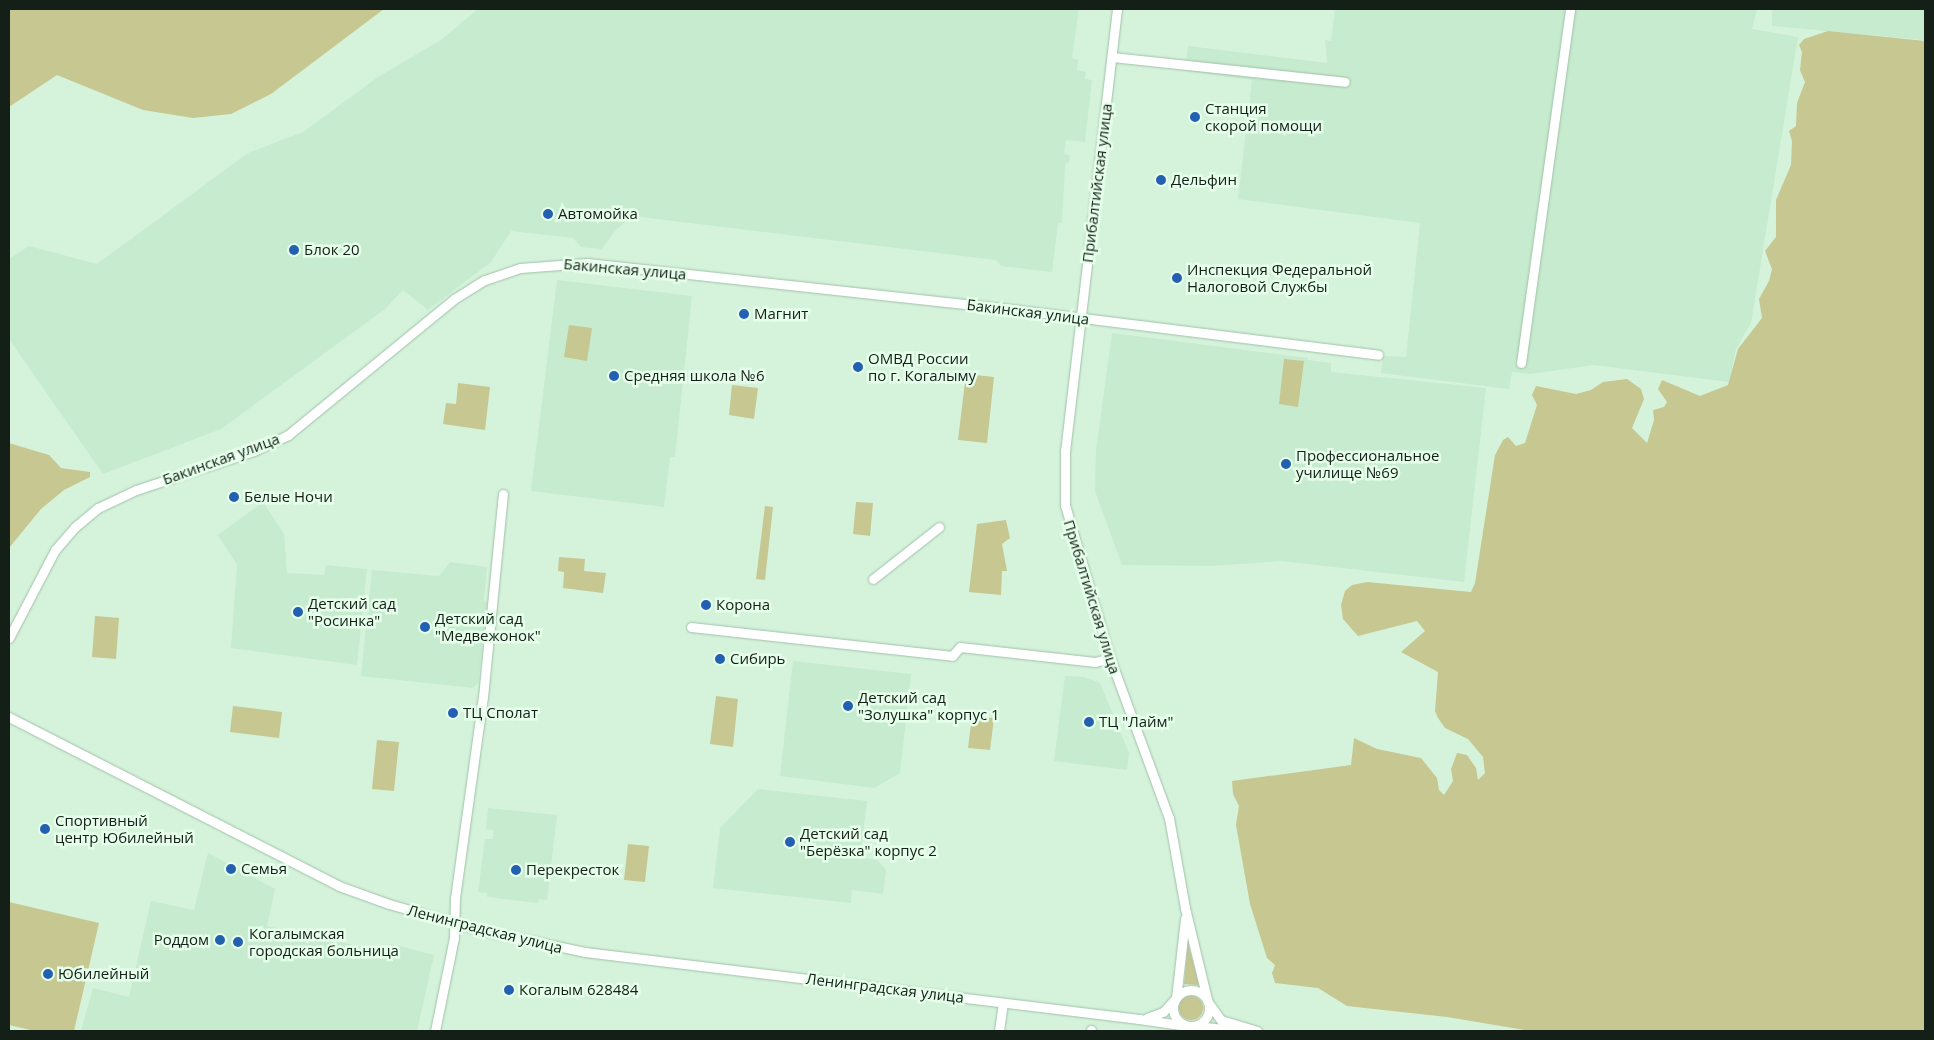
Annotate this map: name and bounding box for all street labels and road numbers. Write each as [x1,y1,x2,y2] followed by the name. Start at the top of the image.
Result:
[1078,102,1116,264] street label: Прибалтийская улица
[563,255,687,283] street label: Бакинская улица
[966,296,1090,328] street label: Бакинская улица
[160,429,282,489] street label: Бакинская улица
[1060,518,1124,676] street label: Прибалтийская улица
[406,901,564,957] street label: Ленинградская улица
[805,969,965,1007] street label: Ленинградская улица

